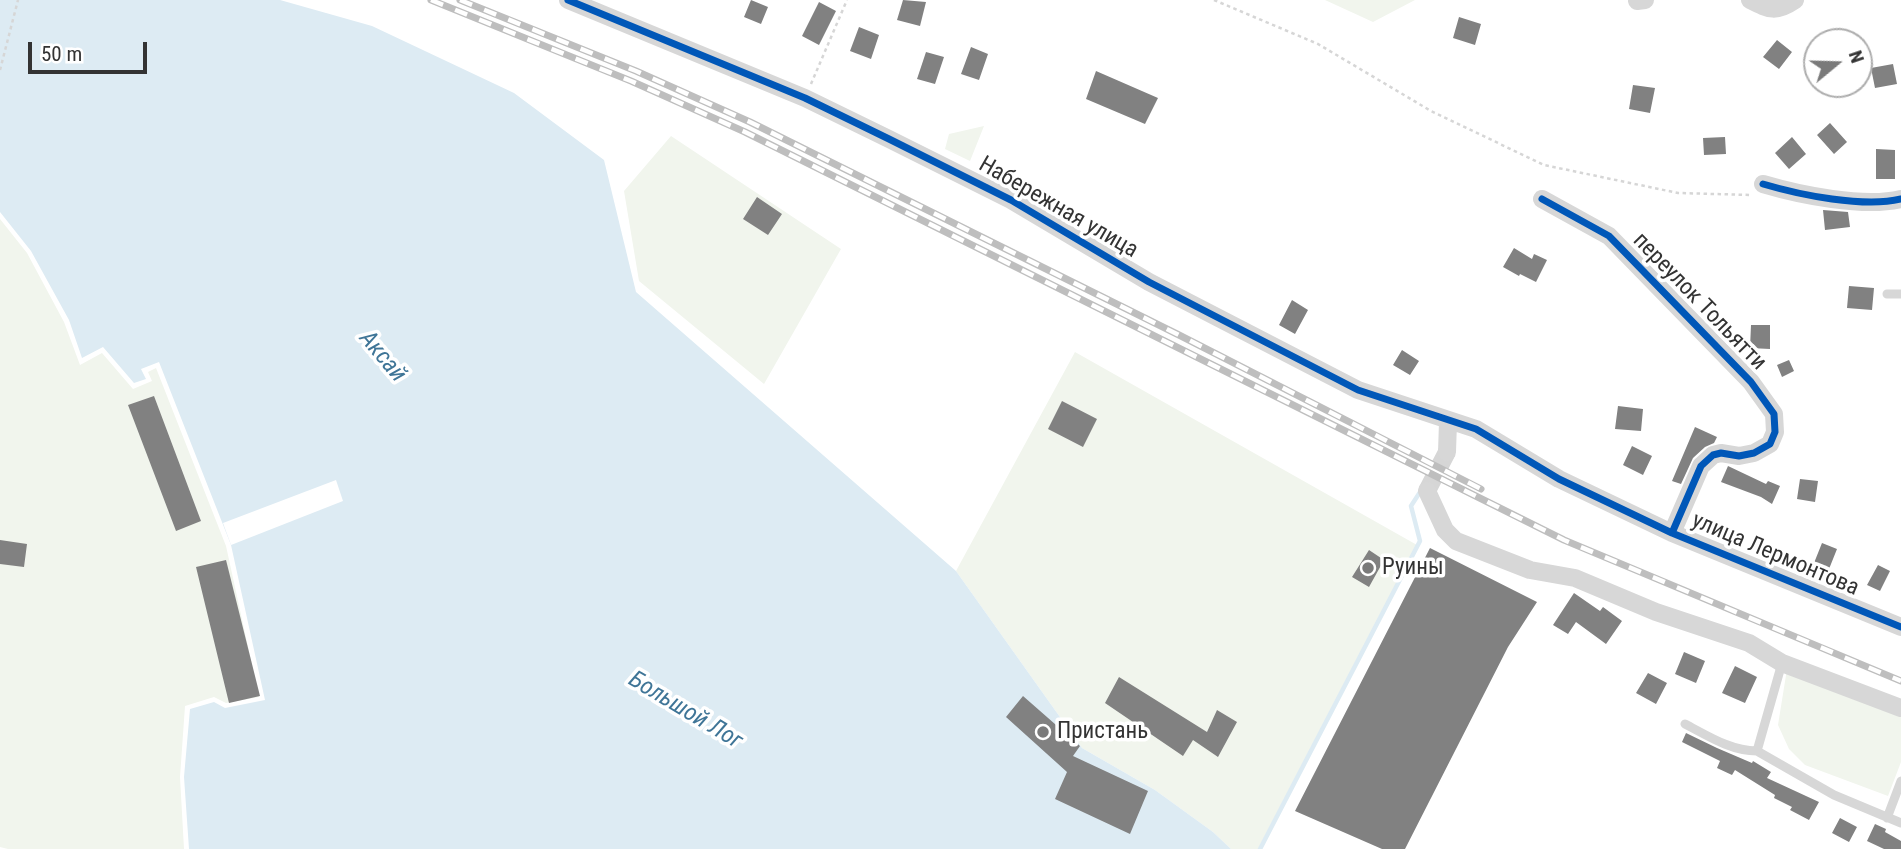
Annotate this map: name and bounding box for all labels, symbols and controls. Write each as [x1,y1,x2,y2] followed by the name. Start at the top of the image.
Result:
[32,28,150,72] scale bar
[1803,28,1873,98] north arrow
[41,42,82,66] text: 50 m
[1844,47,1869,66] text: N
[973,151,1143,265] street label: Набережная улица
[1626,227,1772,377] street label: переулок Тольятти
[352,325,412,389] water label: Аксай
[1687,507,1863,603] street label: улица Лермонтова
[1382,554,1444,582] place label: Руины
[1360,560,1376,576] marker: Руины
[623,666,747,756] water label: Большой Лог
[1057,718,1148,746] place label: Пристань
[1035,724,1051,740] marker: Пристань

